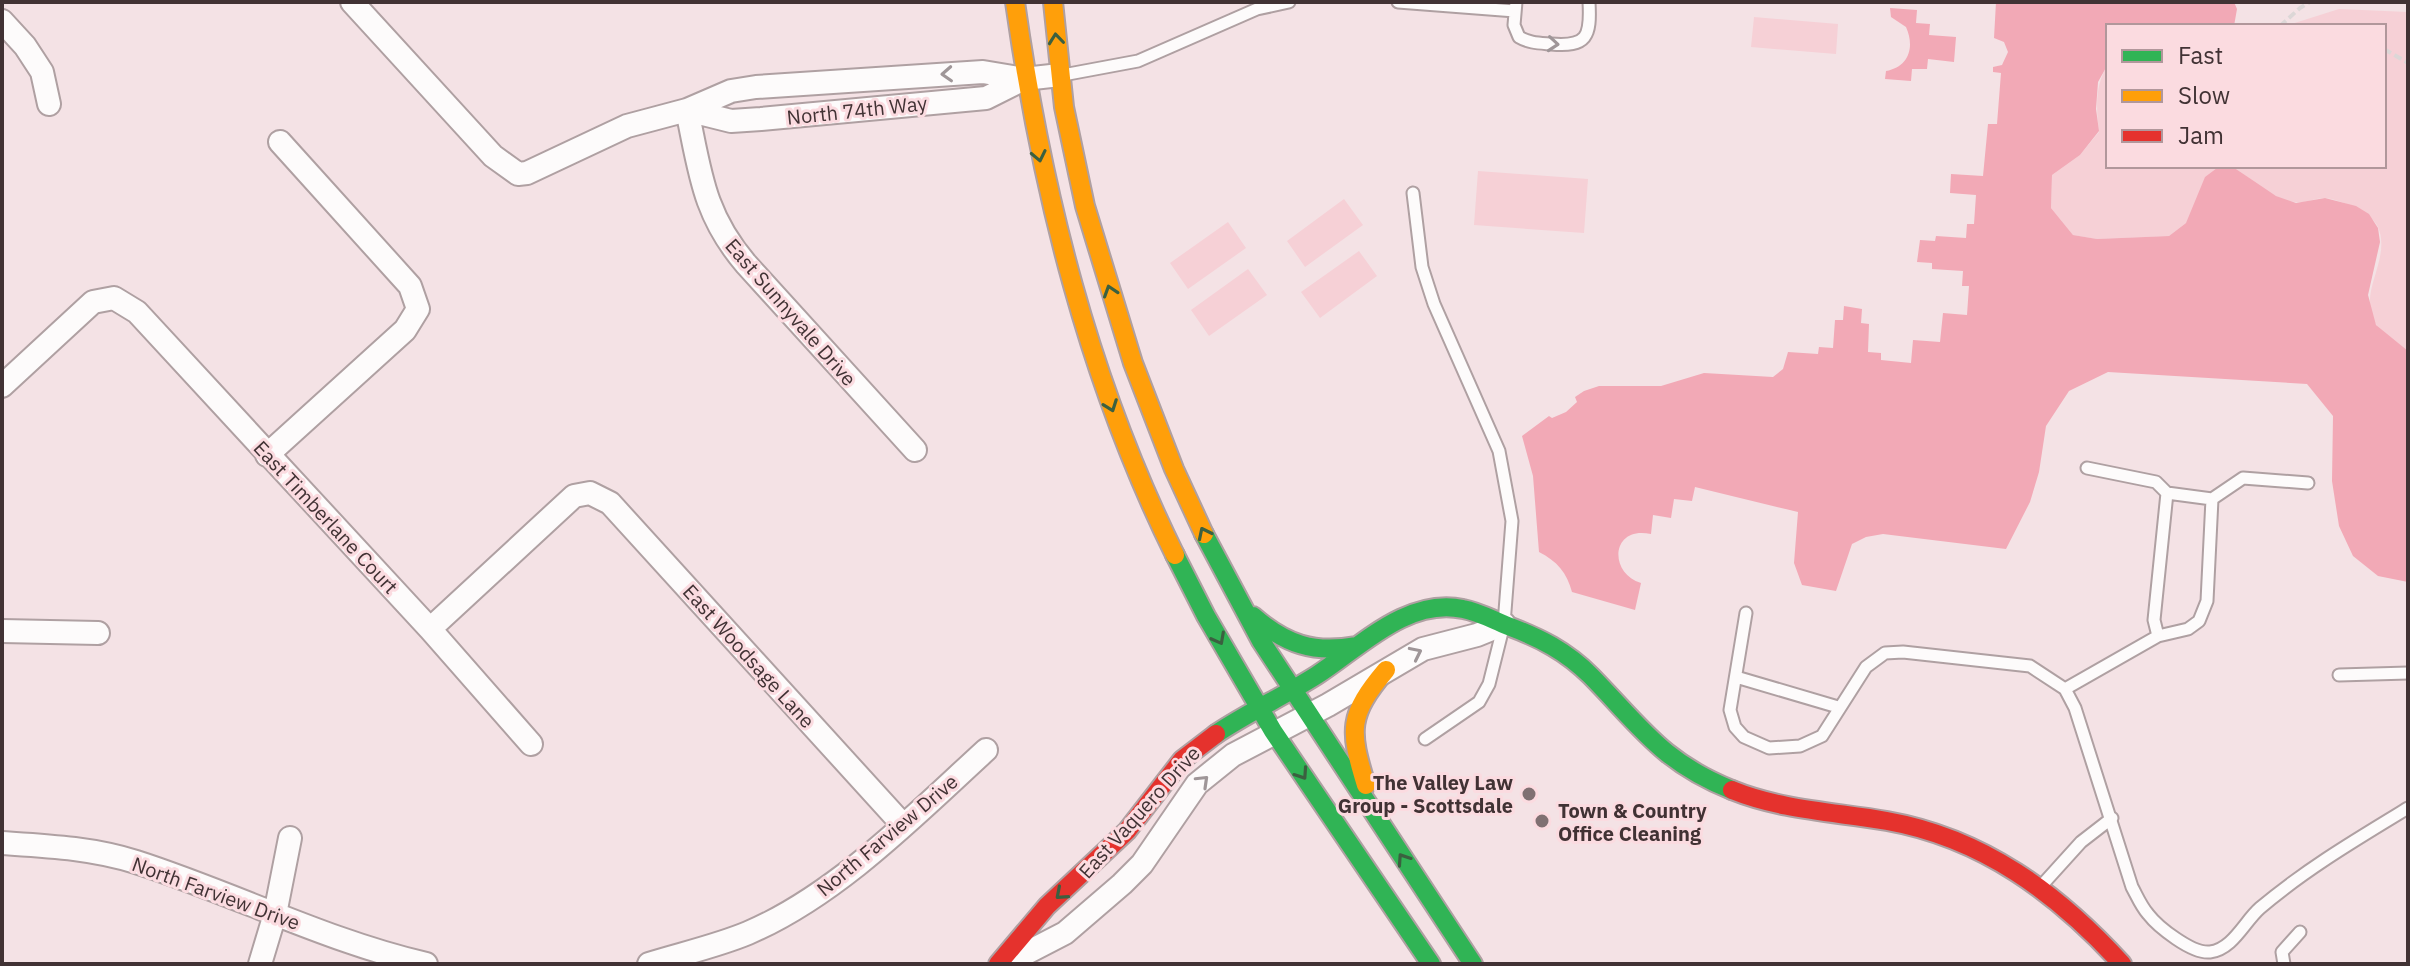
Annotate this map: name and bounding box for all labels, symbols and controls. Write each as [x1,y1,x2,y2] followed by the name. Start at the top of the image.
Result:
[2106,24,2386,168] legend
[1048,32,1065,45] one-way arrow
[1547,35,1560,52] one-way arrow
[2178,39,2223,71] text: Fast
[940,65,953,82] one-way arrow
[2178,79,2230,111] text: Slow
[785,89,929,131] street label: North 74th Way
[2178,119,2224,151] text: Jam
[1030,149,1047,162] one-way arrow
[719,233,863,391] street label: East Sunnyvale Drive
[1103,285,1119,298] one-way arrow
[1101,398,1118,412] one-way arrow
[248,435,404,599] street label: East Timberlane Court
[1198,527,1214,542] one-way arrow
[677,578,821,734] street label: East Woodsage Lane
[1210,631,1225,645] one-way arrow
[1407,648,1422,663] one-way arrow
[1072,740,1206,884] street label: East Vaquero Drive
[1293,765,1308,779] one-way arrow
[811,768,963,902] street label: North Farview Drive
[1338,769,1513,819] place label: The Valley Law Group - Scottsdale
[1194,775,1208,790] one-way arrow
[1520,785,1538,803] marker: The Valley Law Group - Scottsdale
[1558,797,1707,847] place label: Town & Country Office Cleaning
[1533,812,1551,830] marker: Town & Country Office Cleaning
[128,850,304,936] street label: North Farview Drive
[1398,853,1413,867] one-way arrow
[1056,884,1071,899] one-way arrow

